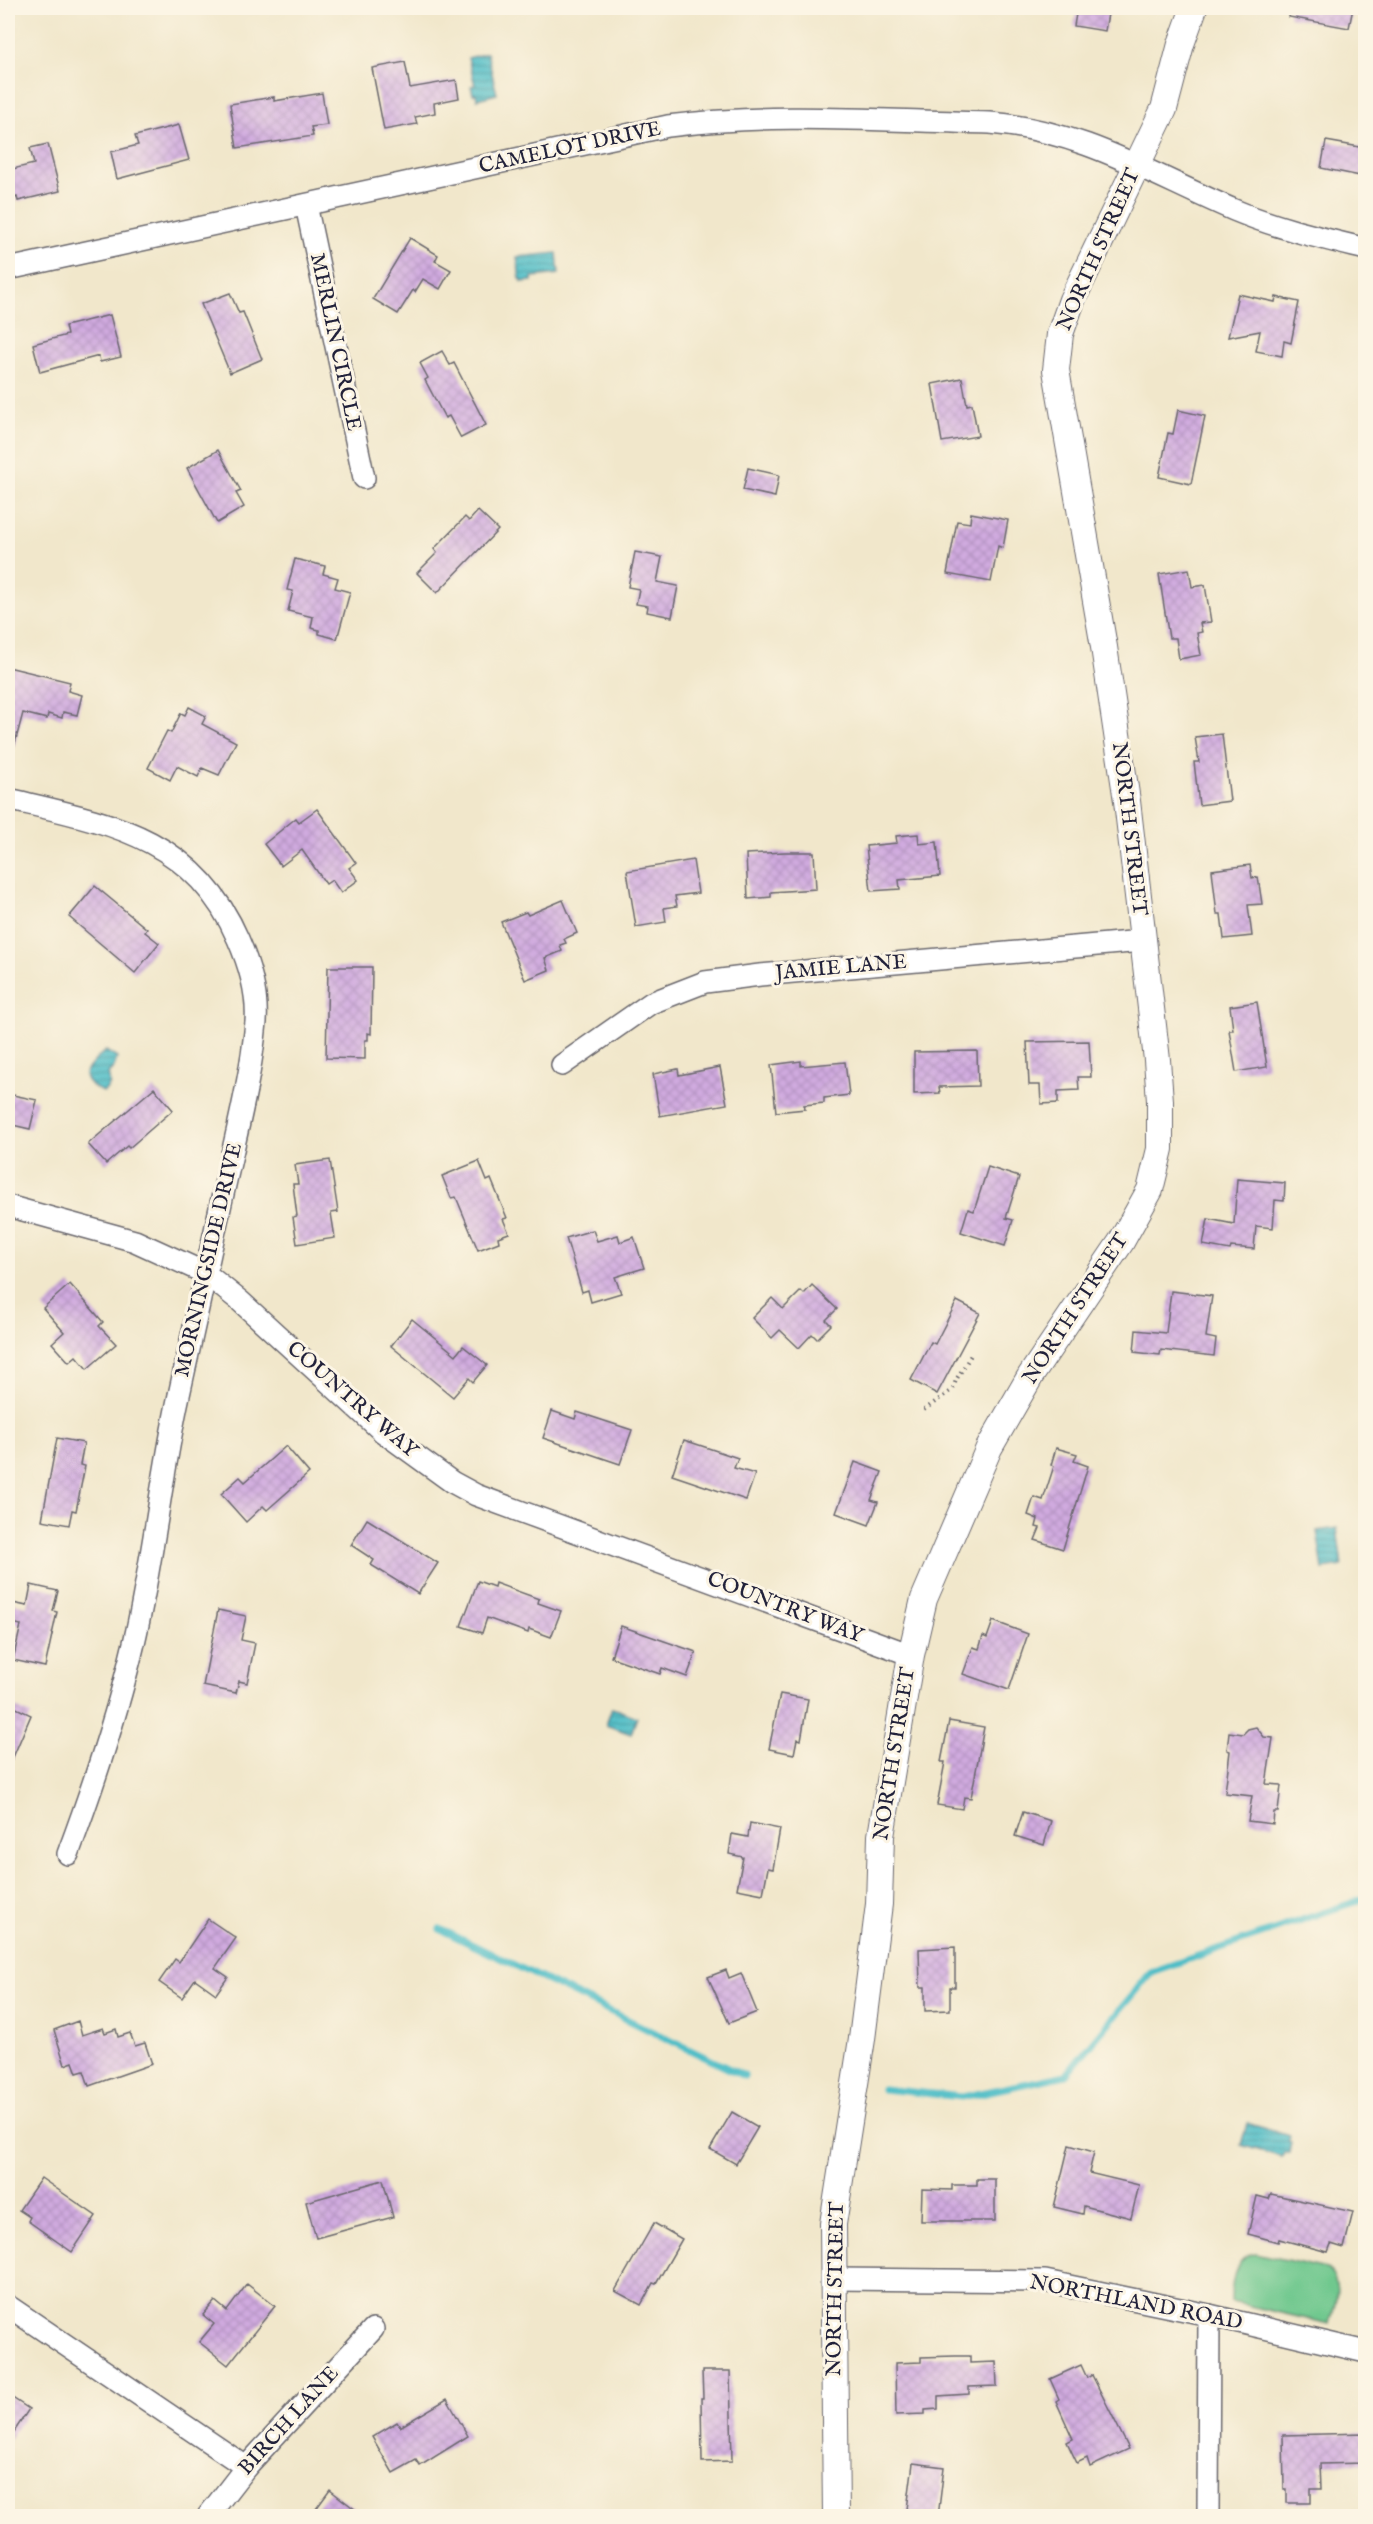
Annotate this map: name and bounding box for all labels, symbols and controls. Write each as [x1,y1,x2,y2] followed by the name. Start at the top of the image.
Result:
[477,116,663,180] street label: CAMELOT DRIVE
[1051,164,1147,335] street label: NORTH STREET
[303,251,367,433] street label: MERLIN CIRCLE
[1105,741,1153,918] street label: NORTH STREET
[772,949,908,987] street label: JAMIE LANE
[169,1140,249,1380] street label: MORNINGSIDE DRIVE
[1017,1228,1135,1390] street label: NORTH STREET
[281,1336,424,1465] street label: COUNTRY WAY
[703,1566,869,1651] street label: COUNTRY WAY
[868,1665,922,1842] street label: NORTH STREET
[821,2201,851,2377] street label: NORTH STREET
[1027,2269,1245,2337] street label: NORTHLAND ROAD
[233,2361,345,2481] street label: BIRCH LANE

